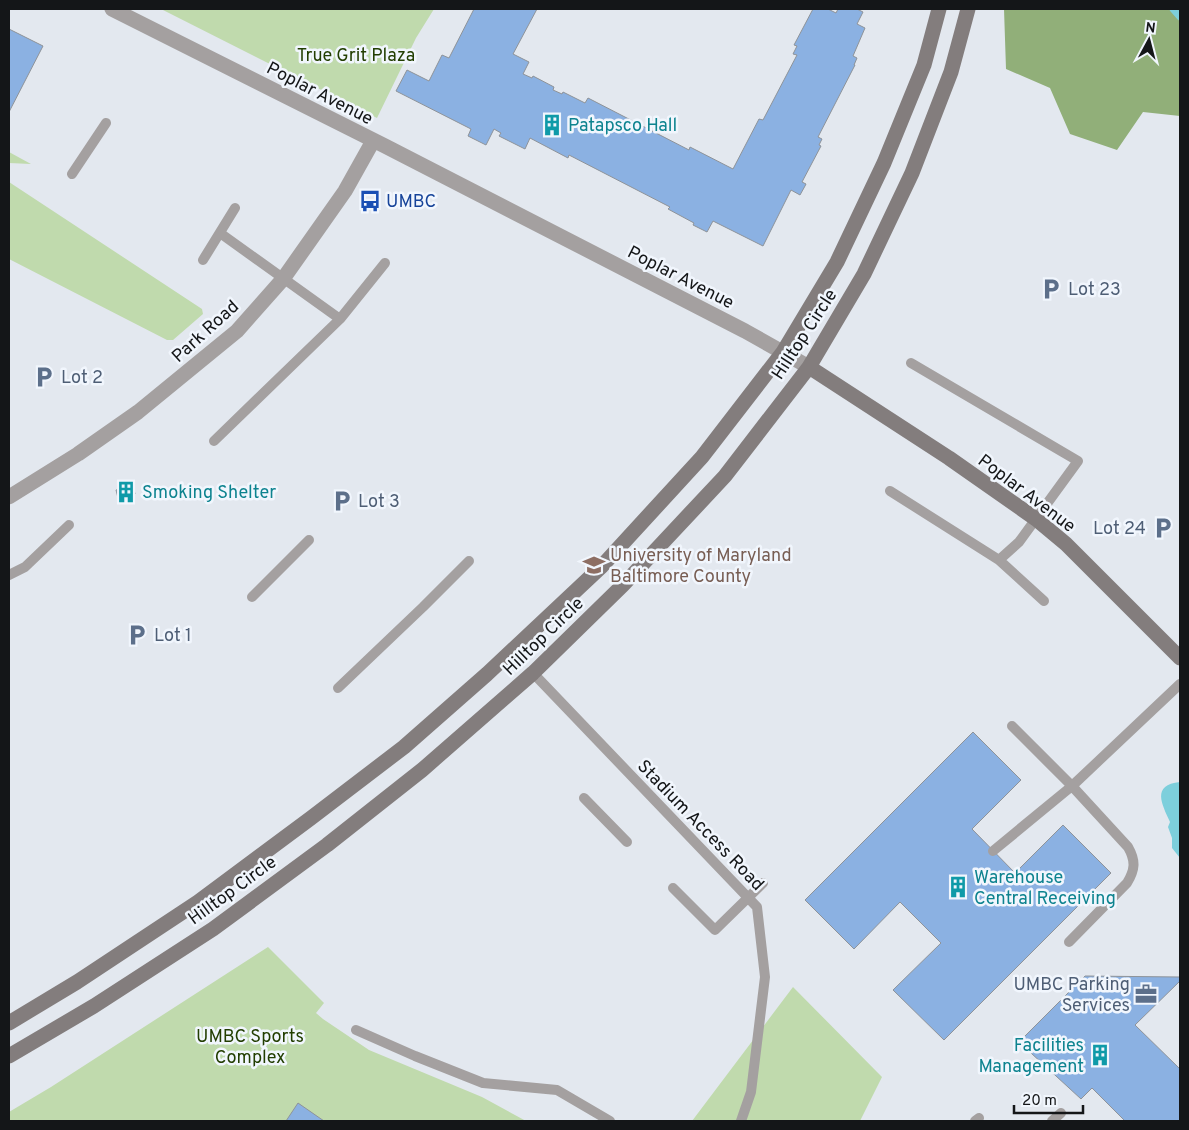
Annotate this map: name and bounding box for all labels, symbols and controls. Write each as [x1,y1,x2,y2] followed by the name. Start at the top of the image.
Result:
[1124,15,1174,65] north arrow
[1144,20,1156,38] text: N
[297,45,415,68] park label: True Grit Plaza
[262,58,376,131] street label: Poplar Avenue
[539,112,565,138] building icon: Patapsco Hall
[568,115,677,138] place label: Patapsco Hall
[357,188,383,214] bus stop icon: UMBC
[386,191,436,214] place label: UMBC
[623,242,737,315] street label: Poplar Avenue
[1038,276,1064,302] parking icon: Lot 23
[1068,279,1121,302] place label: Lot 23
[767,285,843,385] street label: Hilltop Circle
[167,296,245,368] street label: Park Road
[31,364,57,390] parking icon: Lot 2
[61,367,103,390] place label: Lot 2
[973,450,1080,538] street label: Poplar Avenue
[113,479,139,505] building icon: Smoking Shelter
[142,482,276,505] place label: Smoking Shelter
[329,488,355,514] parking icon: Lot 3
[358,491,400,514] place label: Lot 3
[1150,515,1176,541] parking icon: Lot 24
[1093,518,1146,541] place label: Lot 24
[610,545,792,589] place label: University of Maryland Baltimore County
[581,552,607,578] school or university icon: University of Maryland Baltimore County
[499,593,589,681] street label: Hilltop Circle
[124,622,150,648] parking icon: Lot 1
[154,625,192,648] place label: Lot 1
[631,756,768,896] street label: Stadium Access Road
[184,851,282,931] street label: Hilltop Circle
[974,867,1116,911] place label: Warehouse Central Receiving
[945,874,971,900] building icon: Warehouse Central Receiving
[1013,974,1130,1018] place label: UMBC Parking Services
[1133,981,1159,1007] office icon: UMBC Parking Services
[196,1026,304,1070] park label: UMBC Sports Complex
[978,1035,1084,1079] place label: Facilities Management
[1087,1042,1113,1068] building icon: Facilities Management
[1014,1082,1083,1114] scale bar
[1022,1092,1057,1111] text: 20 m

